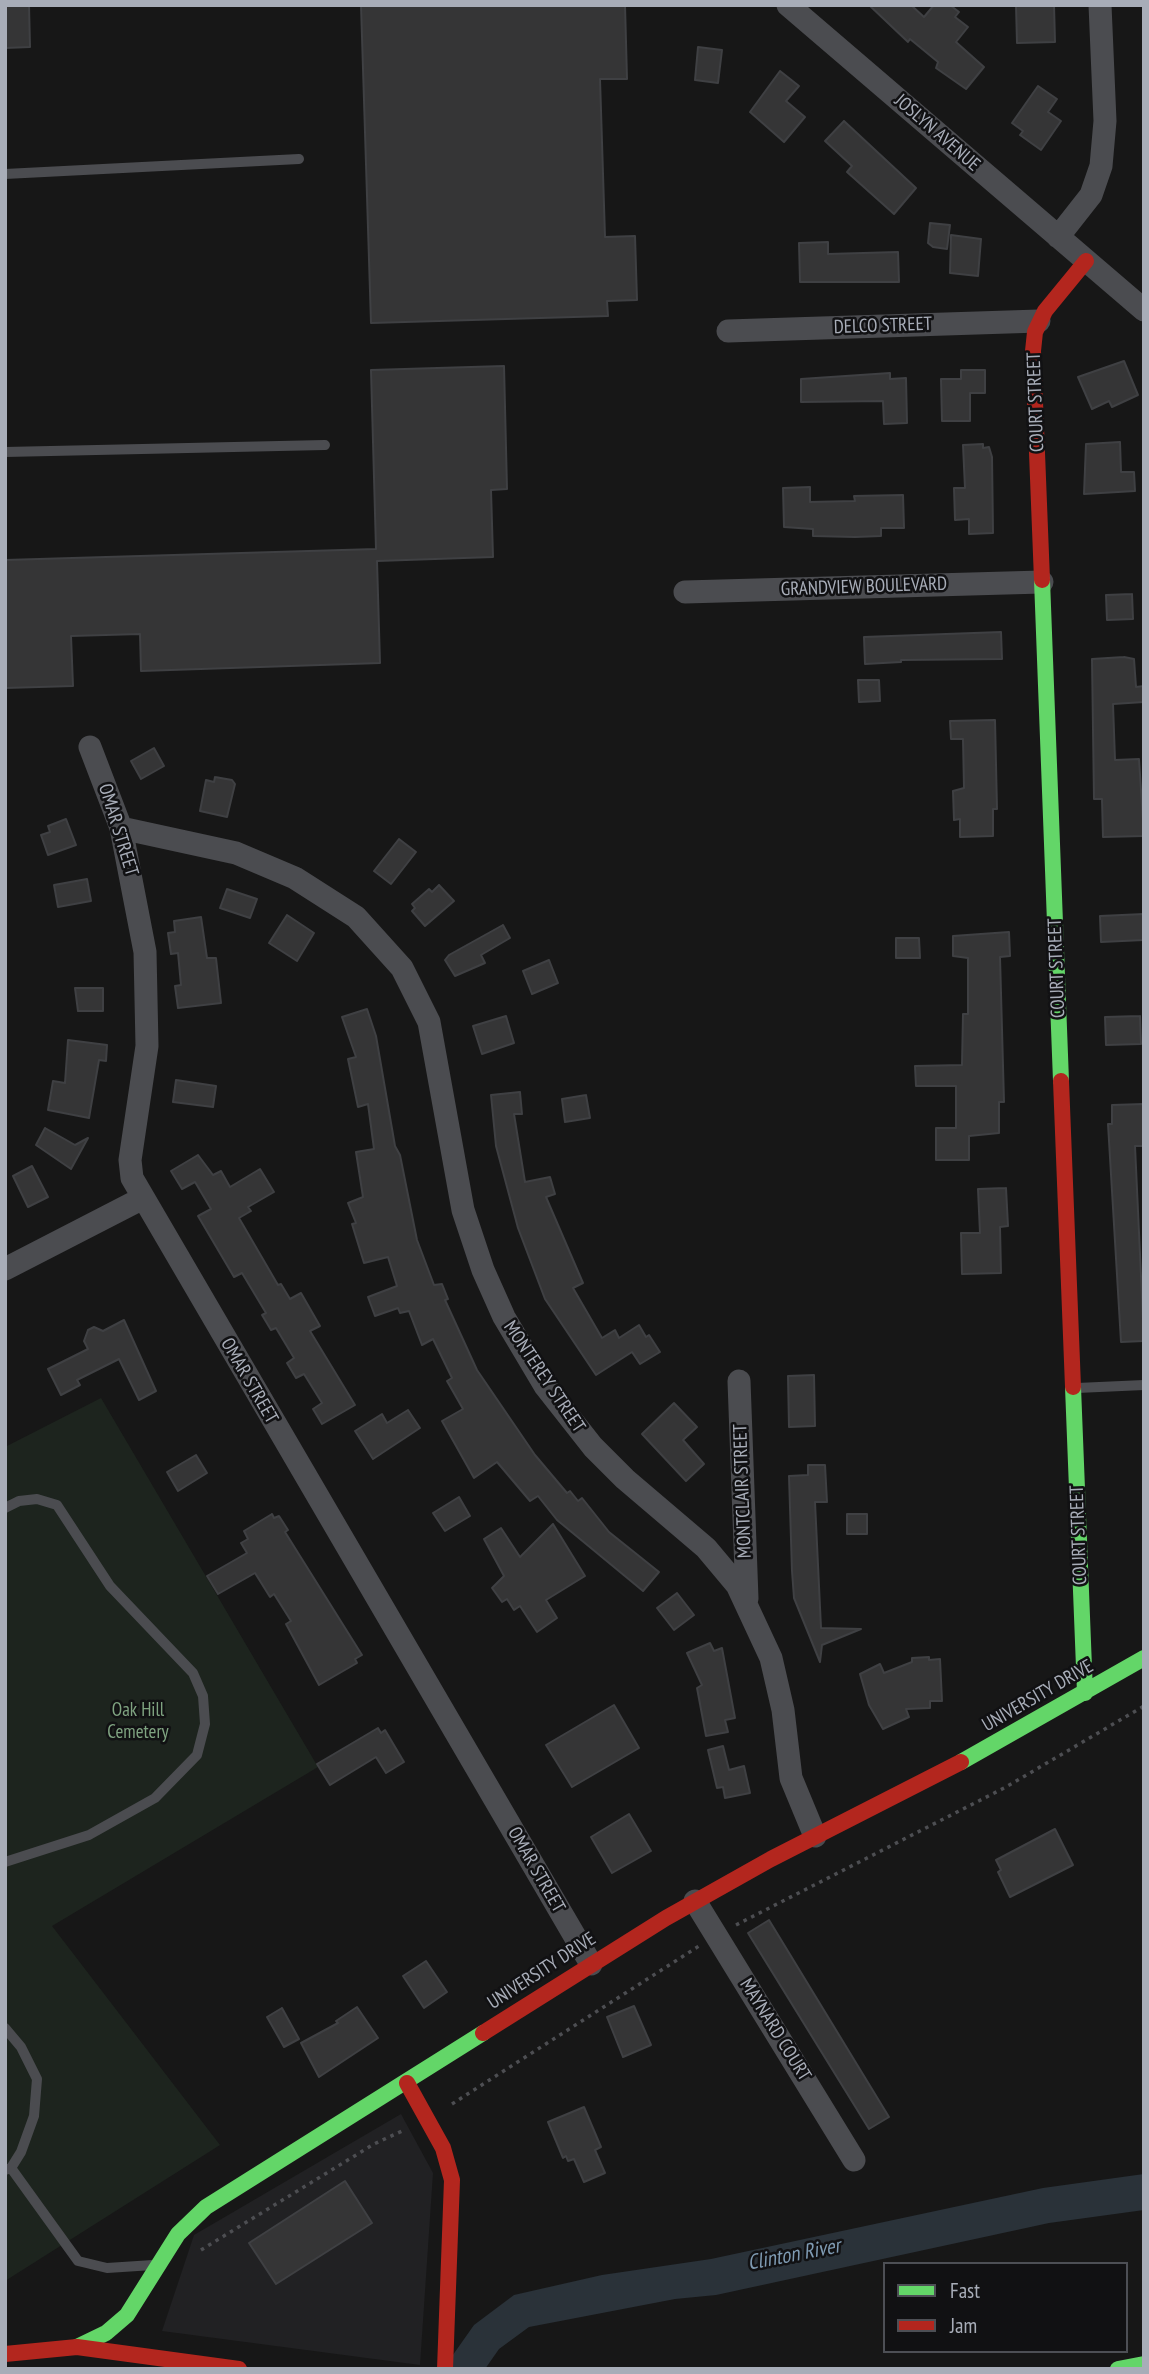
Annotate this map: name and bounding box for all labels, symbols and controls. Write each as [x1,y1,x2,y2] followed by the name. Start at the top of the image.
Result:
[890,90,984,176] street label: JOSLYN AVENUE
[834,313,932,339] street label: DELCO STREET
[1023,352,1049,452] street label: COURT STREET
[780,573,948,601] street label: GRANDVIEW BOULEVARD
[93,781,143,879] street label: OMAR STREET
[1044,918,1070,1018] street label: COURT STREET
[498,1317,590,1437] street label: MONTEREY STREET
[215,1334,283,1428] street label: OMAR STREET
[729,1423,757,1559] street label: MONTCLAIR STREET
[1066,1485,1092,1585] street label: COURT STREET
[978,1655,1098,1737] street label: UNIVERSITY DRIVE
[107,1700,169,1744] park label: Oak Hill Cemetery
[502,1823,570,1917] street label: OMAR STREET
[484,1928,600,2014] street label: UNIVERSITY DRIVE
[735,1975,815,2085] street label: MAYNARD COURT
[746,2234,842,2276] water label: Clinton River
[883,2262,1128,2353] legend
[950,2277,980,2304] text: Fast
[950,2312,977,2339] text: Jam

